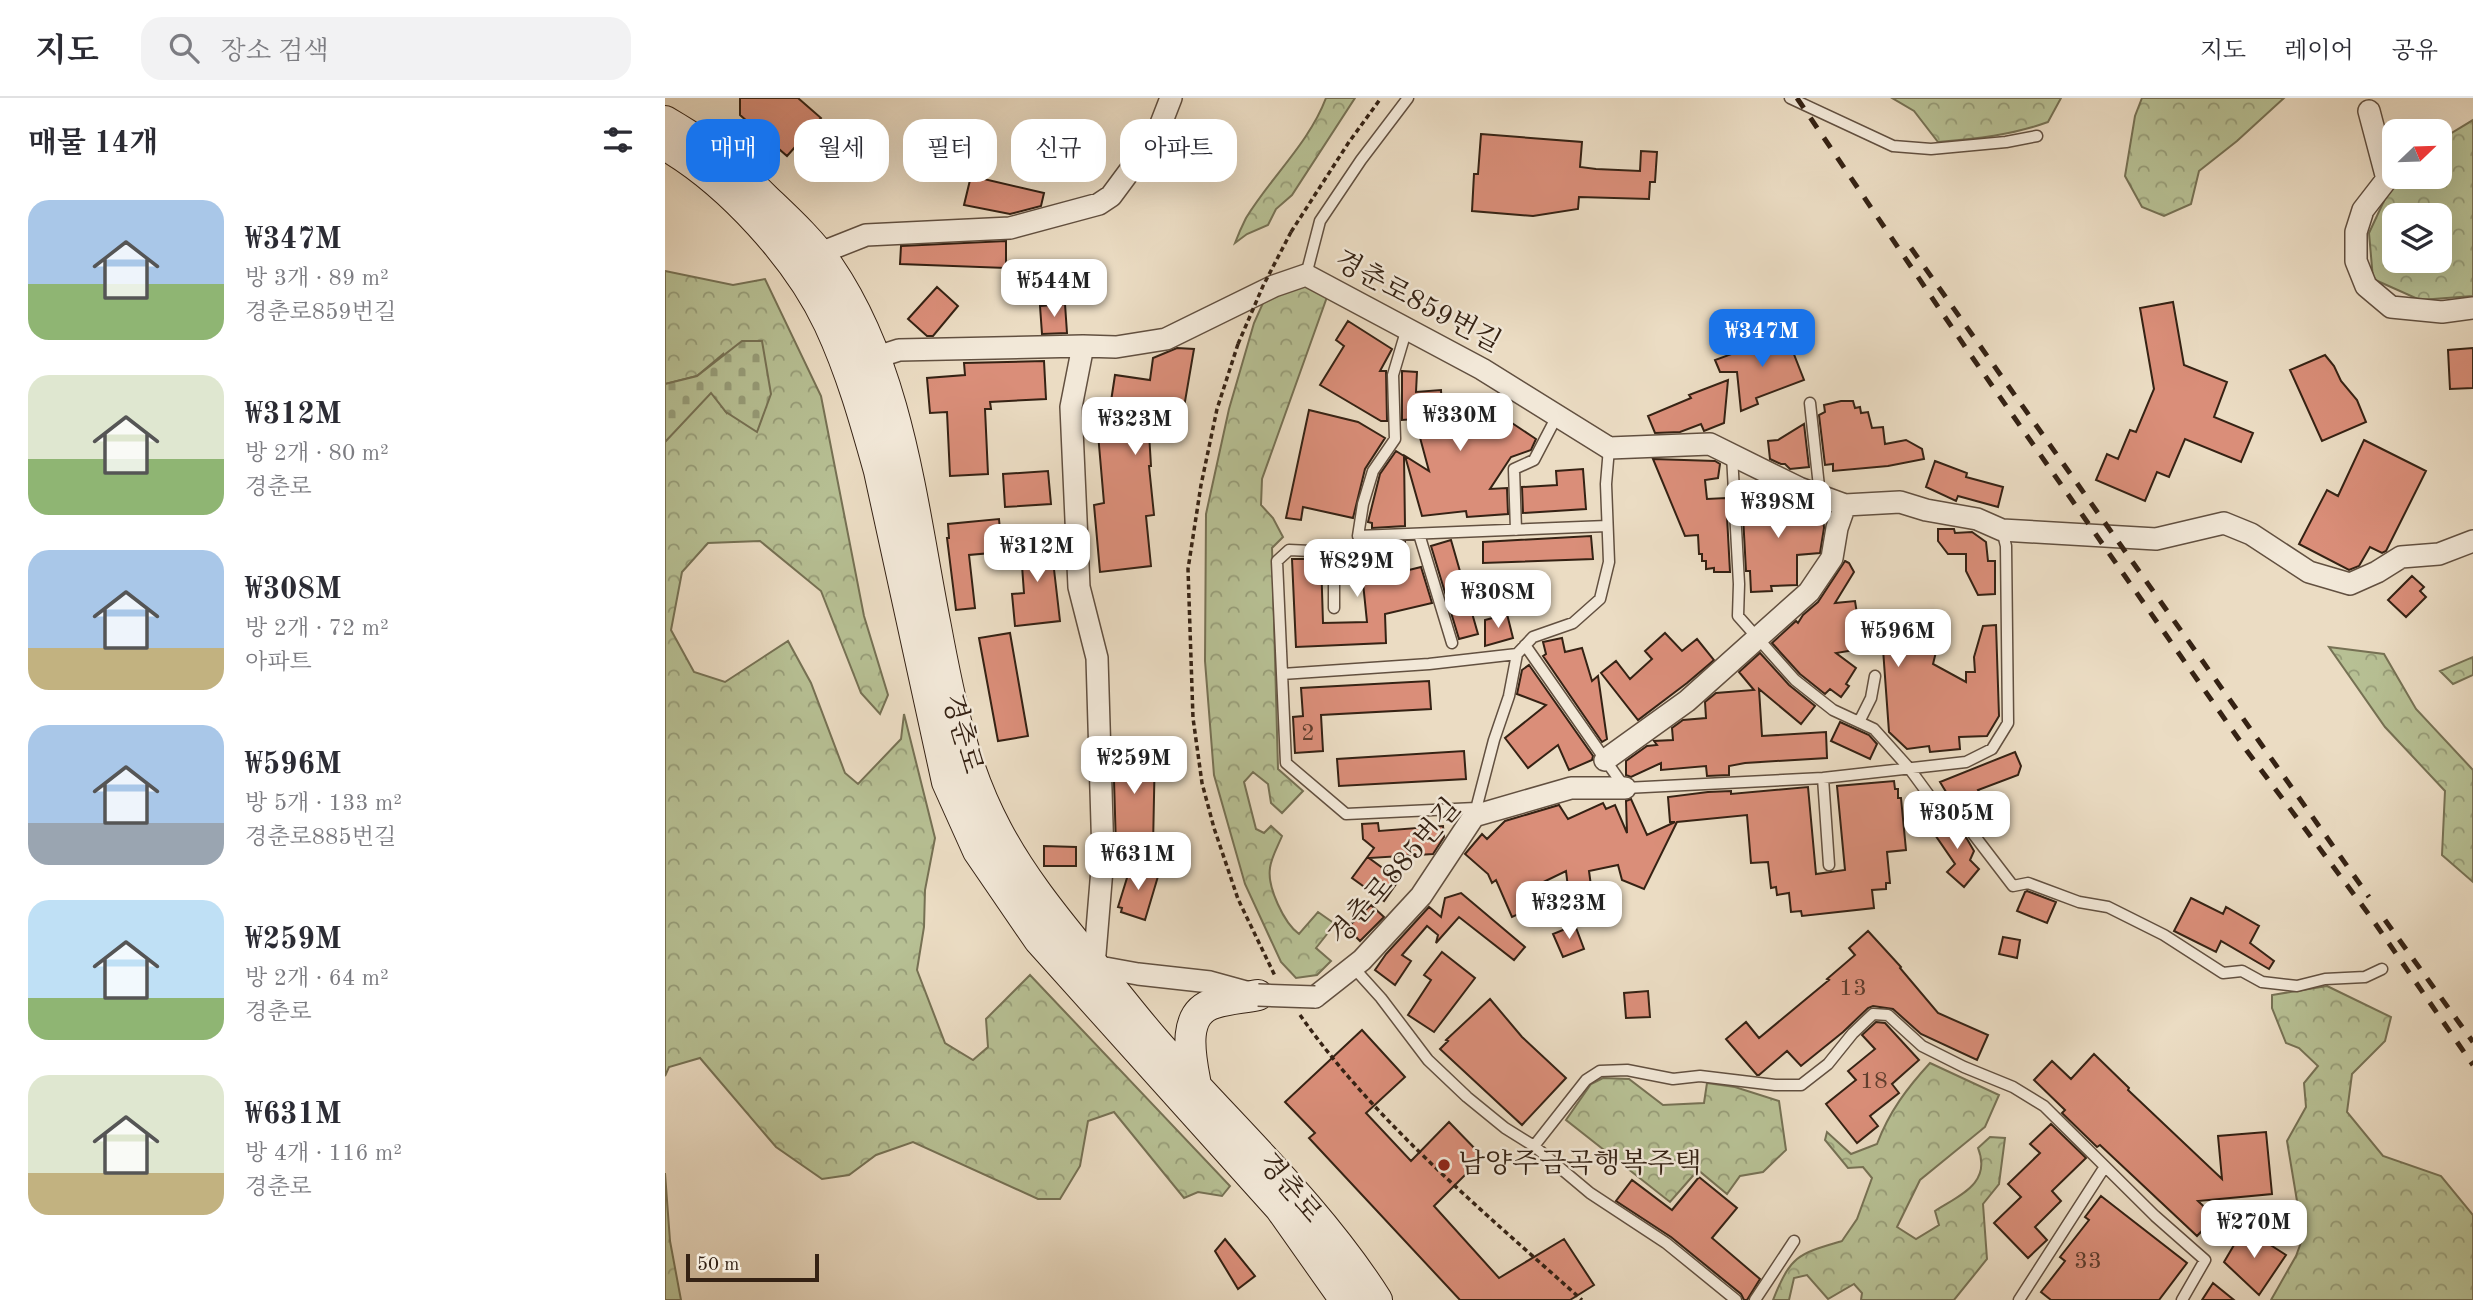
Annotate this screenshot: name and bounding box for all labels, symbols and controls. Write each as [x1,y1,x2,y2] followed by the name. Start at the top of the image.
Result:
[141,17,631,80] search box
[165,29,203,67] icon: search
[35,36,99,69] text: 지도
[221,39,329,65] text: 장소 검색
[2200,40,2246,64] text: 지도
[2284,40,2354,64] text: 레이어
[2392,40,2438,64] text: 공유
[686,119,780,182] chip: 매매
[794,119,889,182] chip: 월세
[903,119,997,182] chip: 필터
[1011,119,1106,182] chip: 신규
[1120,119,1237,182] chip: 아파트
[2382,119,2452,189] north arrow
[2382,119,2452,273] map controls
[599,121,637,159] icon: filters
[28,129,158,159] text: 매물 14개
[2382,203,2452,273] button: layers
[245,225,342,255] text: ₩347M
[84,228,168,312] icon: home
[1329,245,1506,359] street label: 경춘로859번길
[1005,260,1103,319] pin: ₩544M
[245,267,389,290] text: 방 3개 · 89 m²
[1017,270,1091,293] text: ₩544M
[245,301,396,324] text: 경춘로859번길
[1713,310,1811,369] pin: ₩347M
[1725,320,1799,343] text: ₩347M
[1411,394,1509,453] pin: ₩330M
[1086,398,1184,457] pin: ₩323M
[245,400,342,430] text: ₩312M
[84,403,168,487] icon: home
[1423,404,1497,427] text: ₩330M
[1098,408,1172,431] text: ₩323M
[245,442,389,465] text: 방 2개 · 80 m²
[245,476,312,499] text: 경춘로
[1729,480,1827,540] pin: ₩398M
[1741,491,1815,514] text: ₩398M
[988,524,1086,584] pin: ₩312M
[1000,535,1074,558] text: ₩312M
[1308,540,1406,599] pin: ₩829M
[1320,550,1394,573] text: ₩829M
[1449,570,1547,630] pin: ₩308M
[245,575,342,605] text: ₩308M
[84,578,168,662] icon: home
[1461,581,1535,604] text: ₩308M
[1849,610,1947,669] pin: ₩596M
[245,617,389,640] text: 방 2개 · 72 m²
[1861,620,1935,643] text: ₩596M
[245,651,312,674] text: 아파트
[936,690,989,777] street label: 경춘로
[1301,722,1315,746] house number: 2
[1085,736,1183,796] pin: ₩259M
[1097,747,1171,770] text: ₩259M
[245,750,342,780] text: ₩596M
[84,753,168,837] icon: home
[245,792,402,815] text: 방 5개 · 133 m²
[1323,792,1467,952] street label: 경춘로885번길
[1908,792,2006,851] pin: ₩305M
[1920,802,1994,825] text: ₩305M
[245,826,396,849] text: 경춘로885번길
[1089,832,1187,892] pin: ₩631M
[1101,843,1175,866] text: ₩631M
[1520,882,1618,941] pin: ₩323M
[1532,892,1606,915] text: ₩323M
[245,925,342,955] text: ₩259M
[84,928,168,1012] icon: home
[245,967,389,990] text: 방 2개 · 64 m²
[1839,977,1867,1001] house number: 13
[245,1001,312,1024] text: 경춘로
[1860,1070,1888,1094] house number: 18
[245,1100,342,1130] text: ₩631M
[84,1103,168,1187] icon: home
[245,1142,402,1165] text: 방 4개 · 116 m²
[1252,1147,1328,1229] street label: 경춘로
[1458,1148,1701,1179] place label: 남양주금곡행복주택
[1436,1157,1452,1173] marker: 남양주금곡행복주택
[245,1176,312,1199] text: 경춘로
[2205,1200,2303,1260] pin: ₩270M
[2217,1211,2291,1234] text: ₩270M
[2074,1250,2102,1274] house number: 33
[686,1251,819,1283] scale bar
[697,1256,739,1275] text: 50 m

